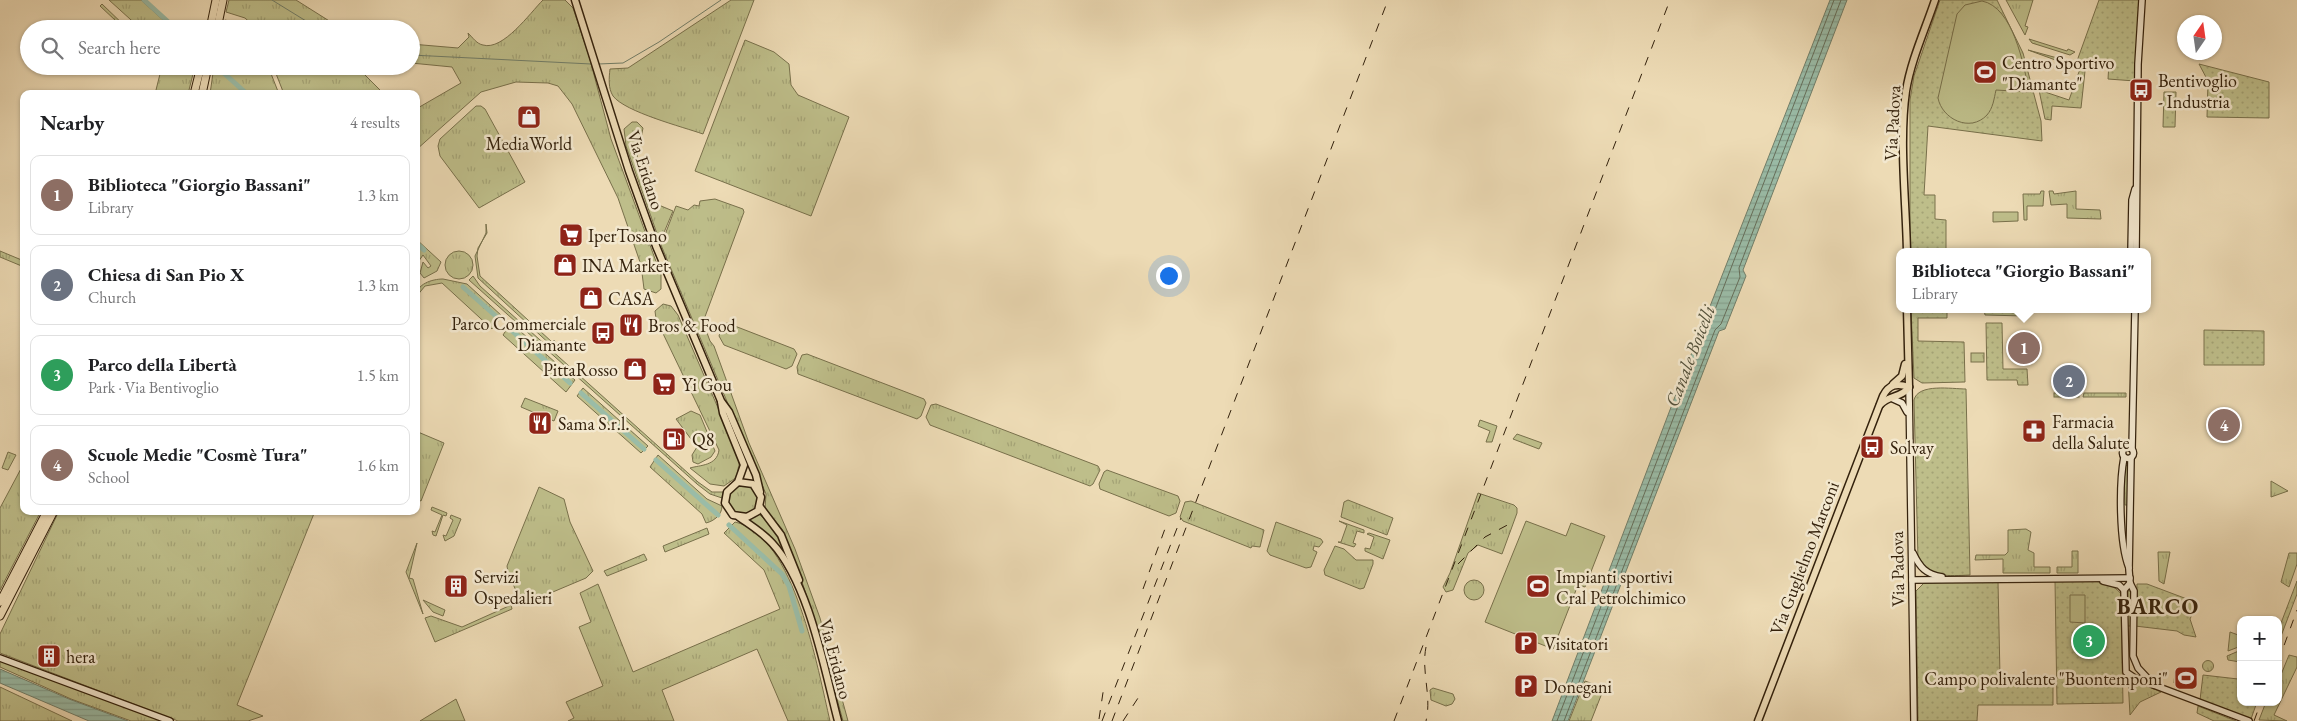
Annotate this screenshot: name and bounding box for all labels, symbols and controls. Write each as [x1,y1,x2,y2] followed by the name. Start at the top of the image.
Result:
[2177,15,2222,60] north arrow
[20,20,420,75] search box
[38,34,66,62] icon: search
[78,35,160,60] text: Search here
[2002,51,2115,95] place label: Centro Sportivo "Diamante"
[1972,59,1998,85] sports icon: Centro Sportivo "Diamante"
[2158,69,2237,113] place label: Bentivoglio - Industria
[2128,77,2154,103] bus stop icon: Bentivoglio - Industria
[1879,84,1906,161] street label: Via Padova
[516,104,542,130] shop icon: MediaWorld
[40,109,104,136] text: Nearby
[350,112,400,133] text: 4 results
[622,127,670,213] street label: Via Eridano
[486,132,573,155] place label: MediaWorld
[88,172,311,197] text: Biblioteca "Giorgio Bassani"
[53,185,61,206] text: 1
[357,185,399,206] text: 1.3 km
[88,197,134,218] text: Library
[558,222,584,248] supermarket icon: IperTosano
[588,224,667,247] place label: IperTosano
[1896,248,2151,313] popup
[552,252,578,278] shop icon: INA Market
[582,254,669,277] place label: INA Market
[1912,258,2135,283] text: Biblioteca "Giorgio Bassani"
[88,262,244,287] text: Chiesa di San Pio X
[1156,263,1182,289] your location
[53,275,61,296] text: 2
[357,275,399,296] text: 1.3 km
[1912,283,1958,304] text: Library
[578,285,604,311] shop icon: CASA
[88,287,136,308] text: Church
[608,287,655,310] place label: CASA
[1659,300,1721,410] water label: Canale Boicelli
[451,312,586,356] place label: Parco Commerciale Diamante
[618,312,644,338] restaurant icon: Bros & Food
[648,314,737,337] place label: Bros & Food
[590,320,616,346] bus stop icon: Parco Commerciale Diamante
[2008,329,2040,367] pin: 1
[88,352,237,377] text: Parco della Libertà
[622,356,648,382] shop icon: PittaRosso
[543,358,618,381] place label: PittaRosso
[2053,362,2085,400] pin: 2
[53,365,61,386] text: 3
[357,365,399,386] text: 1.5 km
[651,371,677,397] supermarket icon: Yi Gou
[682,373,732,396] place label: Yi Gou
[88,377,219,398] text: Park · Via Bentivoglio
[2208,406,2240,444] pin: 4
[527,410,553,436] restaurant icon: Sama S.r.l.
[2052,410,2130,454] place label: Farmacia della Salute
[558,412,629,435] place label: Sama S.r.l.
[2021,418,2047,444] pharmacy icon: Farmacia della Salute
[661,426,687,452] fuel station icon: Q8
[692,428,714,451] place label: Q8
[1859,434,1885,460] bus stop icon: Solvay
[1890,436,1934,459] place label: Solvay
[88,442,307,467] text: Scuole Medie "Cosmè Tura"
[53,455,61,476] text: 4
[357,455,399,476] text: 1.6 km
[88,467,130,488] text: School
[1764,477,1844,638] street label: Via Guglielmo Marconi
[1885,530,1909,607] street label: Via Padova
[474,565,553,609] place label: Servizi Ospedalieri
[1556,565,1686,609] place label: Impianti sportivi Cral Petrolchimico
[443,573,469,599] building icon: Servizi Ospedalieri
[1525,573,1551,599] sports icon: Impianti sportivi Cral Petrolchimico
[2117,592,2199,621] district label: BARCO
[814,616,858,702] street label: Via Eridano
[2237,616,2282,706] map controls
[2237,616,2282,661] button: +
[2073,622,2105,660] pin: 3
[1513,630,1539,656] parking icon: Visitatori
[1544,632,1609,655] place label: Visitatori
[36,643,62,669] building icon: hera
[66,645,96,668] place label: hera
[2237,661,2282,706] button: −
[2173,665,2199,691] sports icon: Campo polivalente "Buontemponi"
[1924,667,2168,690] place label: Campo polivalente "Buontemponi"
[1513,673,1539,699] parking icon: Donegani
[1544,675,1613,698] place label: Donegani

